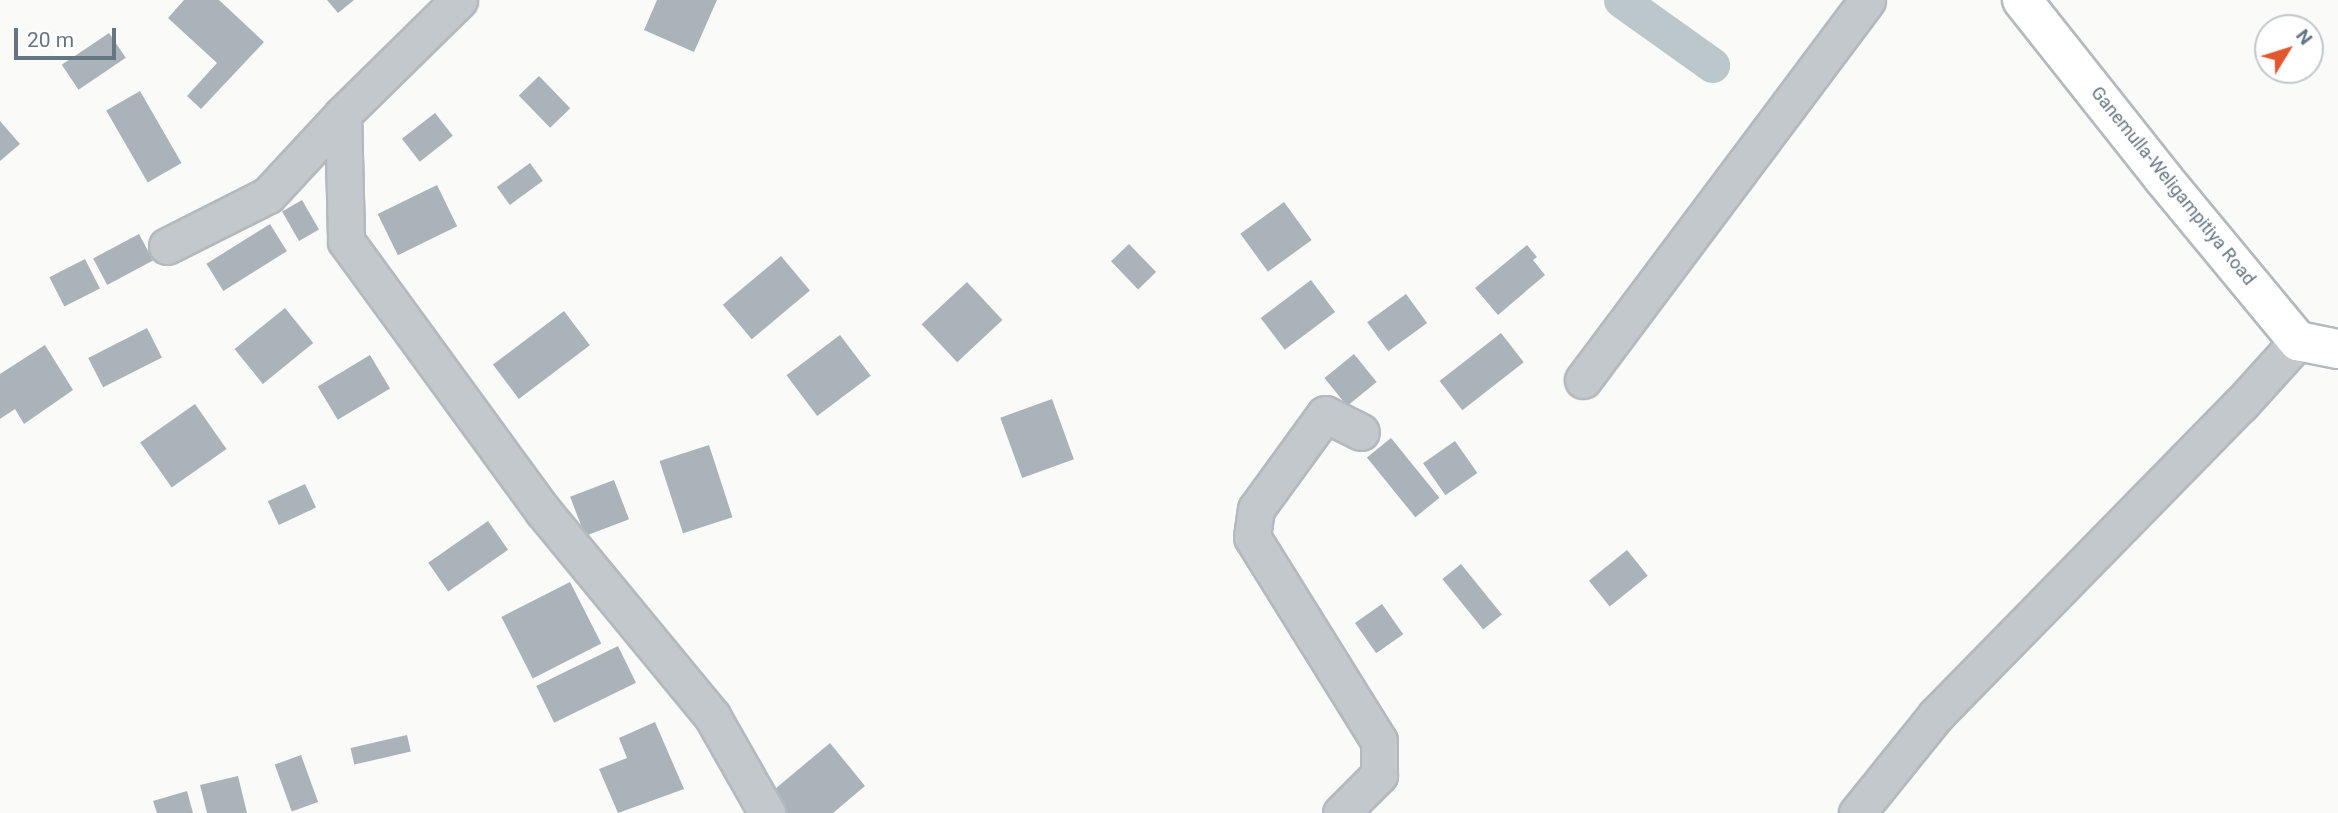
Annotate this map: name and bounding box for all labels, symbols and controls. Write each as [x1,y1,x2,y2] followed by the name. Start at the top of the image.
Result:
[18,14,119,58] scale bar
[2254,14,2324,84] north arrow
[2291,25,2318,49] text: N
[27,28,74,52] text: 20 m
[2086,82,2260,290] street label: Ganemulla-Weligampitiya Road

